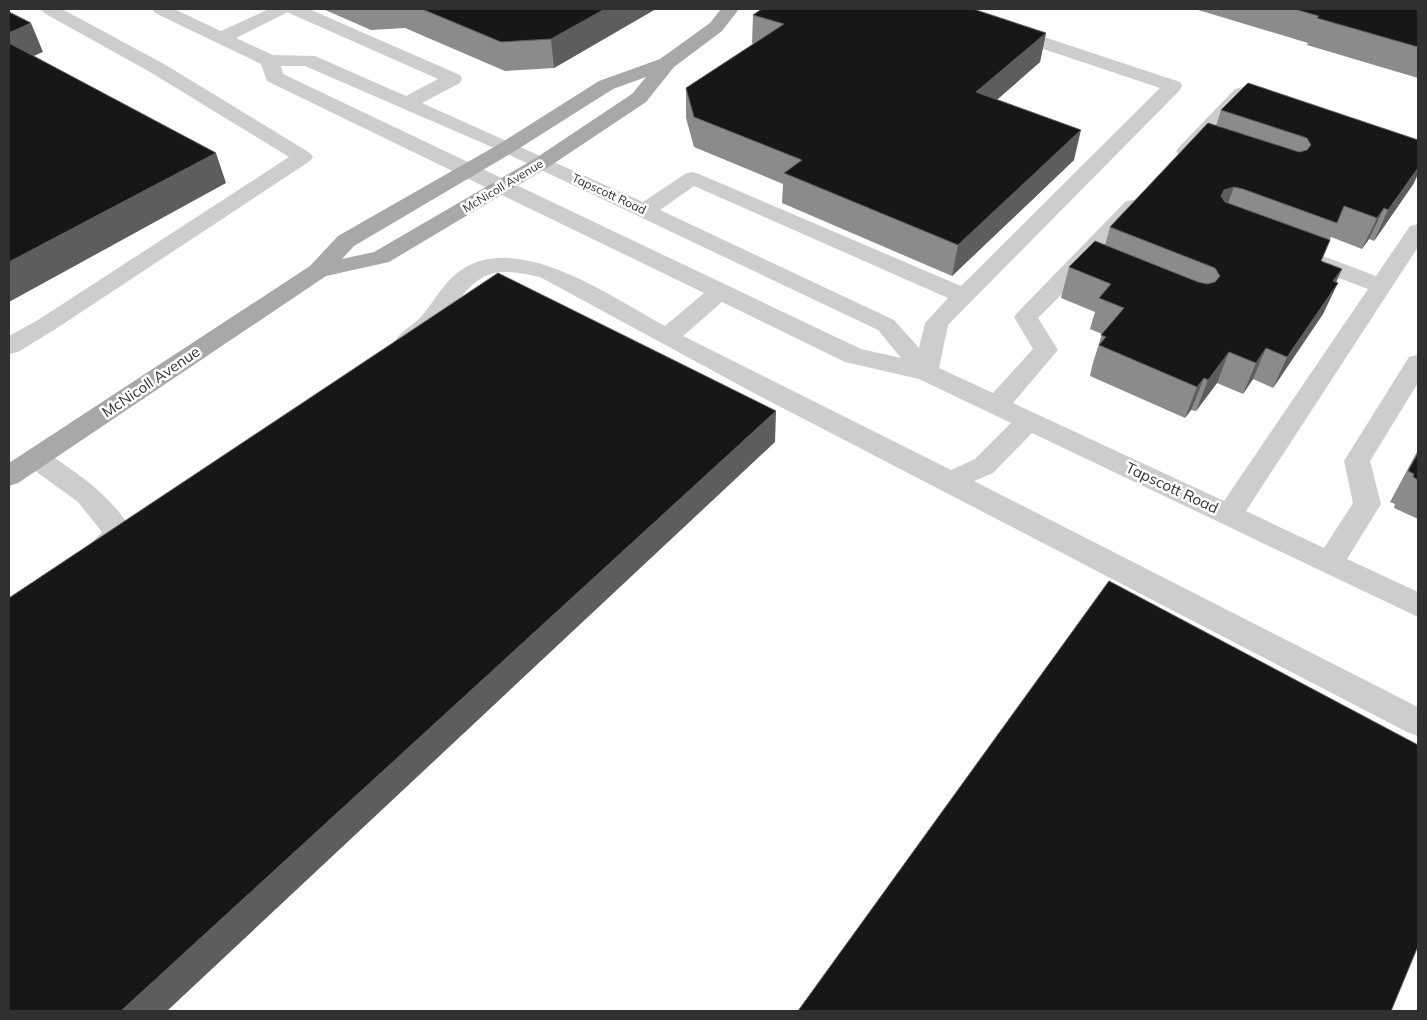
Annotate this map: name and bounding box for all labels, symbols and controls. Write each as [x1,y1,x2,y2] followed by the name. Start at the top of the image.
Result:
[460,156,546,216] street label: McNicoll Avenue
[570,170,649,217] street label: Tapscott Road
[98,342,203,421] street label: McNicoll Avenue
[1123,458,1222,517] street label: Tapscott Road

